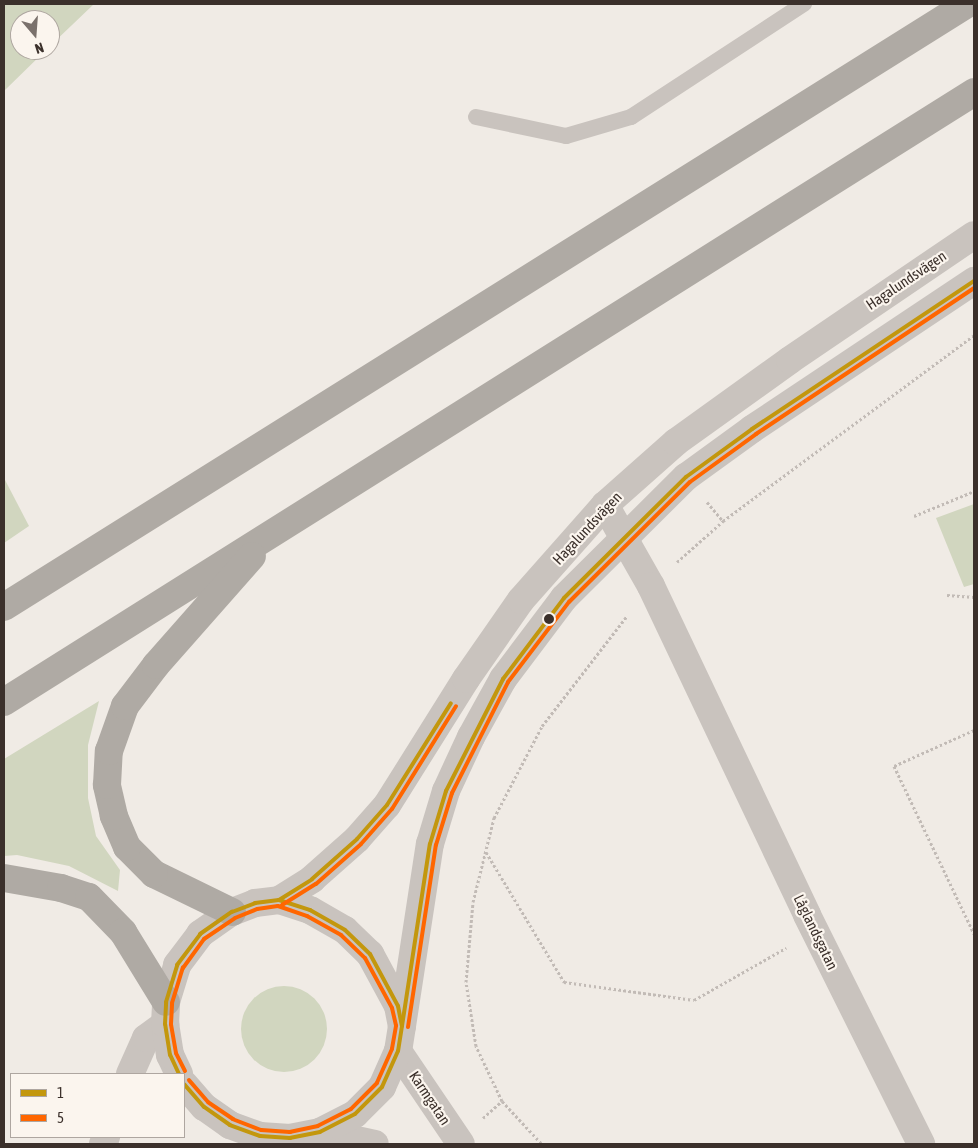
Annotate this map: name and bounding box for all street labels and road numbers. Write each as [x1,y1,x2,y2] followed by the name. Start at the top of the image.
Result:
[862,247,950,313] street label: Hagalundsvägen
[549,488,625,568] street label: Hagalundsvägen
[790,891,842,973] street label: Låglandsgatan
[405,1068,455,1128] street label: Karmgatan

